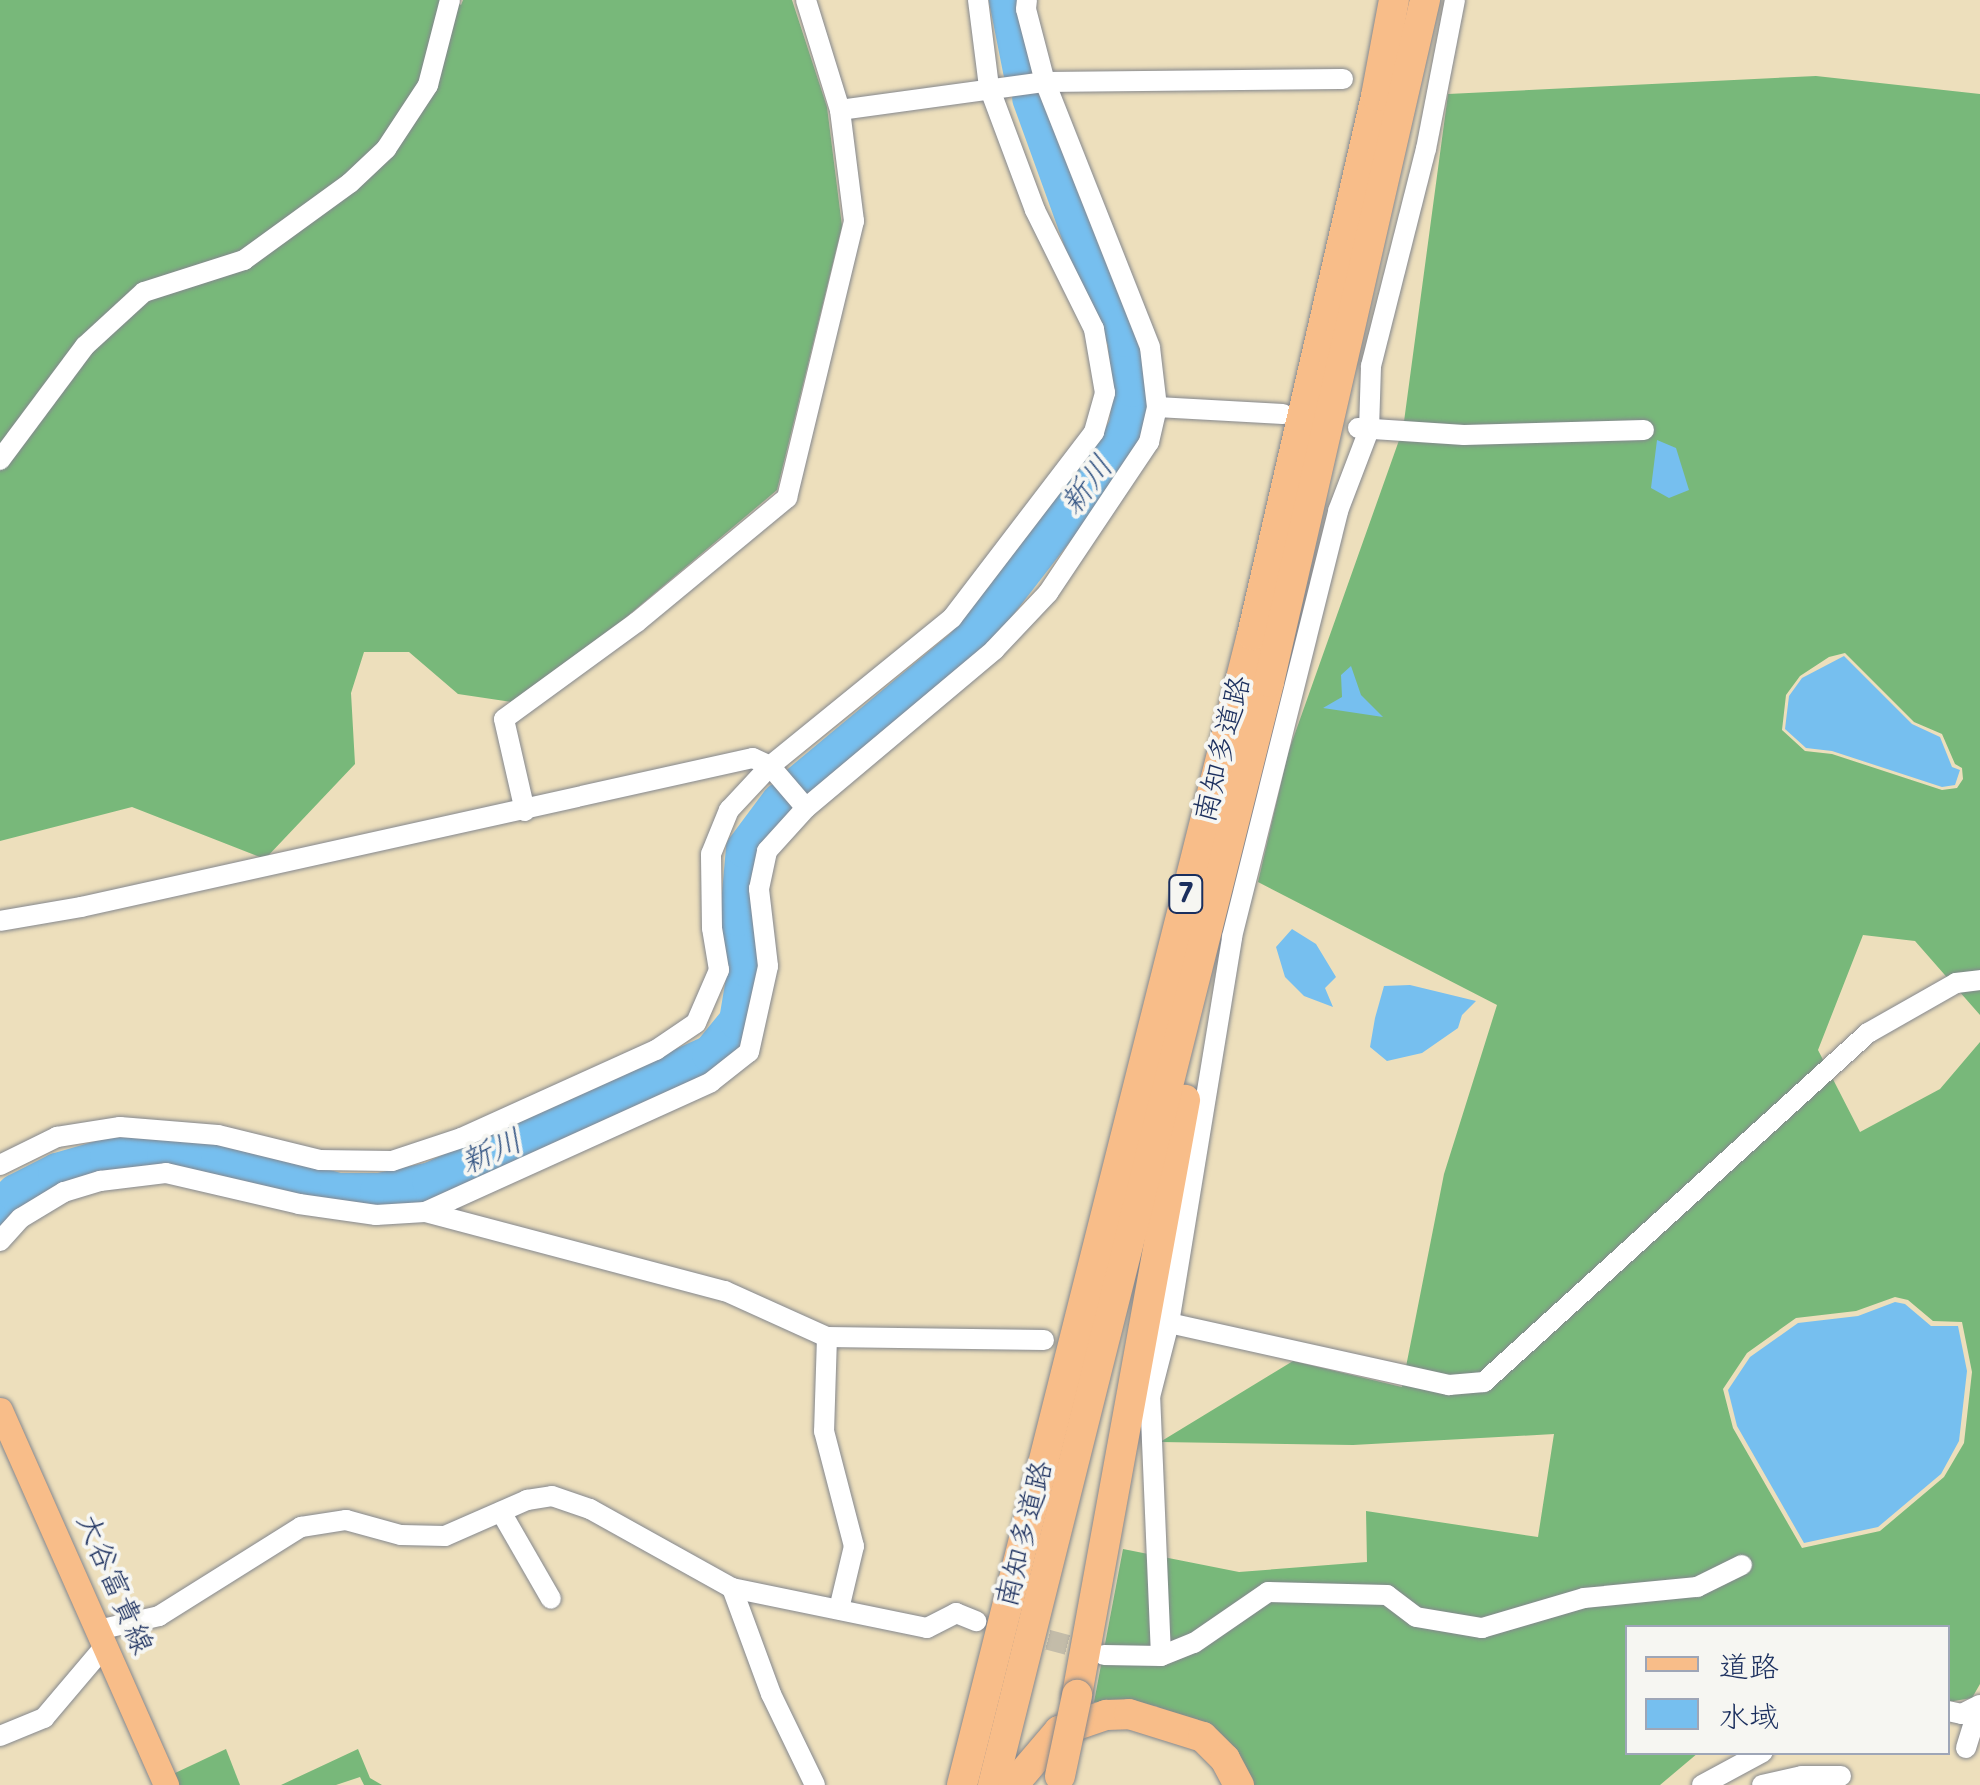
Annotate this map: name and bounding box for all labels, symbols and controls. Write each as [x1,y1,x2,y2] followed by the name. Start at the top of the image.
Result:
[1053,449,1123,523] water label: 新川
[1187,672,1259,826] street label: 南知多道路
[1166,871,1206,917] road number: 7
[455,1122,529,1184] water label: 新川
[989,1457,1061,1611] street label: 南知多道路
[68,1508,160,1660] street label: 大谷富貴線
[1625,1625,1950,1755] legend
[1719,1650,1779,1686] text: 道路
[1719,1700,1779,1736] text: 水域

